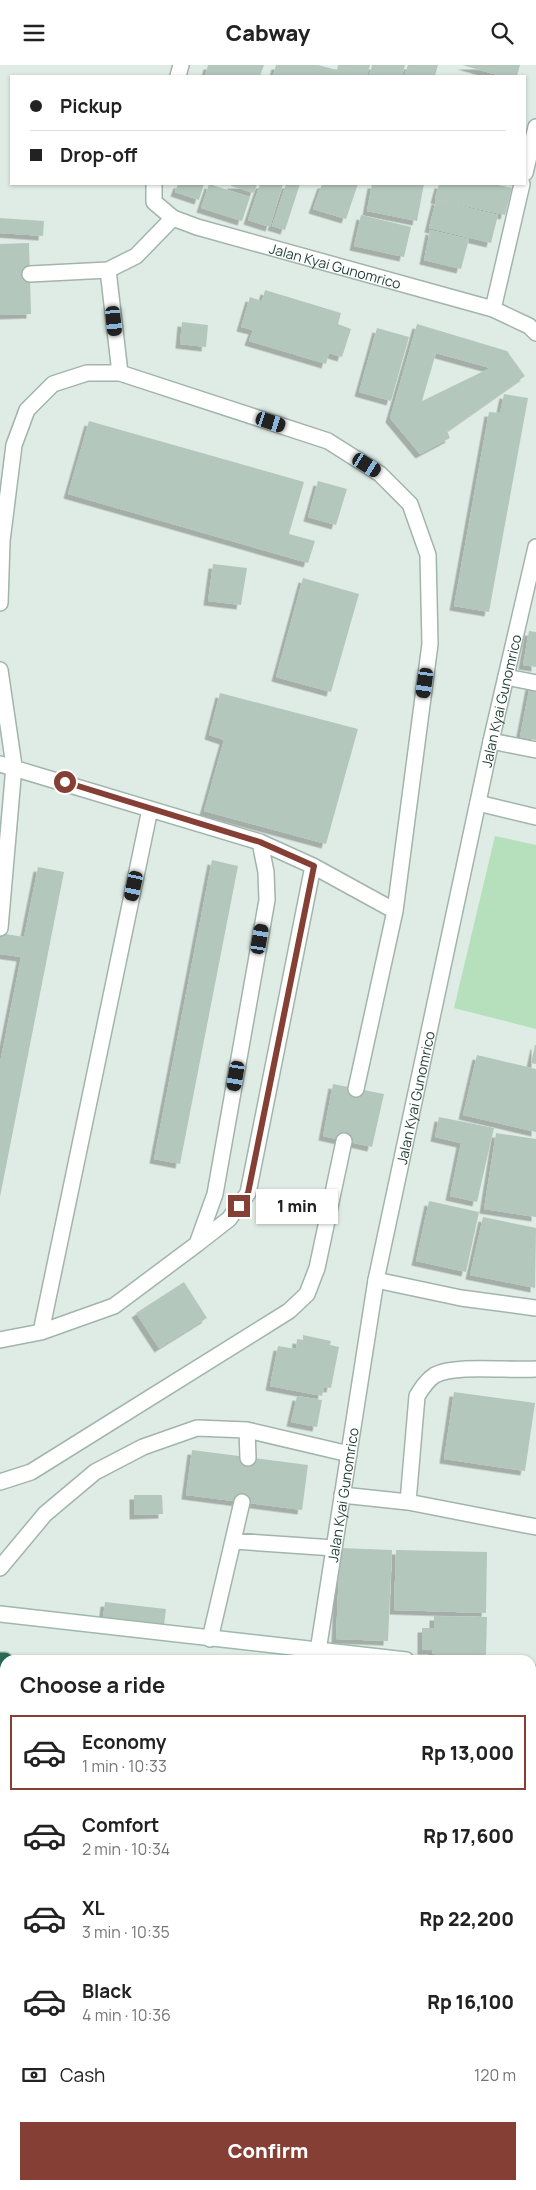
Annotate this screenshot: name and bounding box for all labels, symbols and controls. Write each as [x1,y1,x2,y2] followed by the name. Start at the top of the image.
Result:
[226,18,310,48] text: Cabway
[20,19,48,47] icon: menu
[488,19,516,47] icon: search
[60,93,122,119] text: Pickup
[60,142,137,168] text: Drop-off
[267,238,403,293] street label: Jalan Kyai Gunomrico
[104,305,123,337] car
[254,410,287,434] car
[350,451,383,479] car
[476,632,525,769] street label: Jalan Kyai Gunomrico
[415,667,434,699] car
[54,771,76,793] route start
[123,870,144,902] car
[250,923,269,955] car
[391,1029,438,1166] street label: Jalan Kyai Gunomrico
[226,1060,245,1092] car
[256,1189,339,1223] callout: 1 min
[228,1195,250,1217] route end
[277,1195,317,1217] text: 1 min
[323,1426,362,1564] street label: Jalan Kyai Gunomrico
[20,1670,165,1700] text: Choose a ride
[82,1729,166,1755] text: Economy
[22,1730,67,1775] icon: car
[421,1740,514,1766] text: Rp 13,000
[82,1755,167,1777] text: 1 min · 10:33
[82,1812,159,1838] text: Comfort
[22,1813,67,1858] icon: car
[423,1823,514,1849] text: Rp 17,600
[82,1838,170,1860] text: 2 min · 10:34
[82,1895,105,1921] text: XL
[22,1896,67,1941] icon: car
[420,1906,514,1932] text: Rp 22,200
[82,1921,170,1943] text: 3 min · 10:35
[82,1978,131,2004] text: Black
[22,1979,67,2024] icon: car
[427,1989,514,2015] text: Rp 16,100
[82,2004,171,2026] text: 4 min · 10:36
[20,2061,48,2089] icon: cash
[60,2062,105,2088] text: Cash
[474,2064,516,2086] text: 120 m
[20,2122,516,2180] button: Confirm

